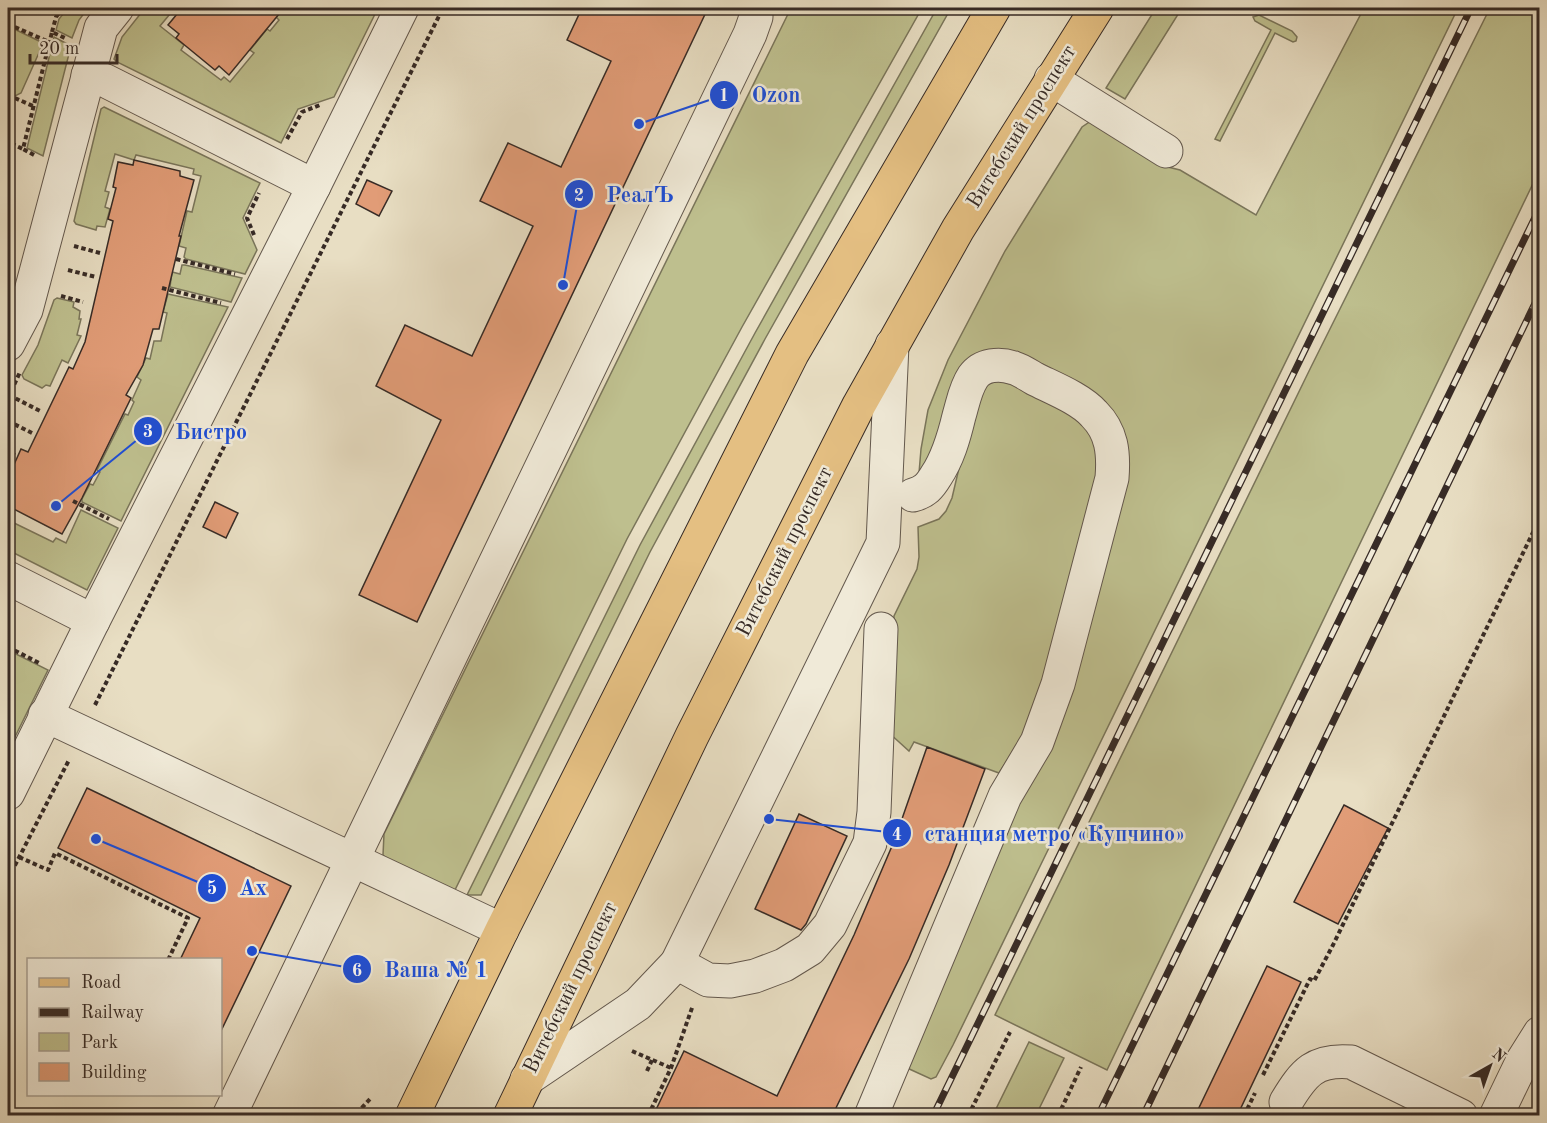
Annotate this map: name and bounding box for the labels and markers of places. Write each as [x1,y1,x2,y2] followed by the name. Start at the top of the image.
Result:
[709,75,812,115] callout: Ozon
[564,174,686,214] callout: РеалЪ
[133,411,259,451] callout: Бистро
[882,813,1197,853] callout: станция метро «Купчино»
[197,868,279,908] callout: Ах
[342,949,500,989] callout: Ваша № 1

